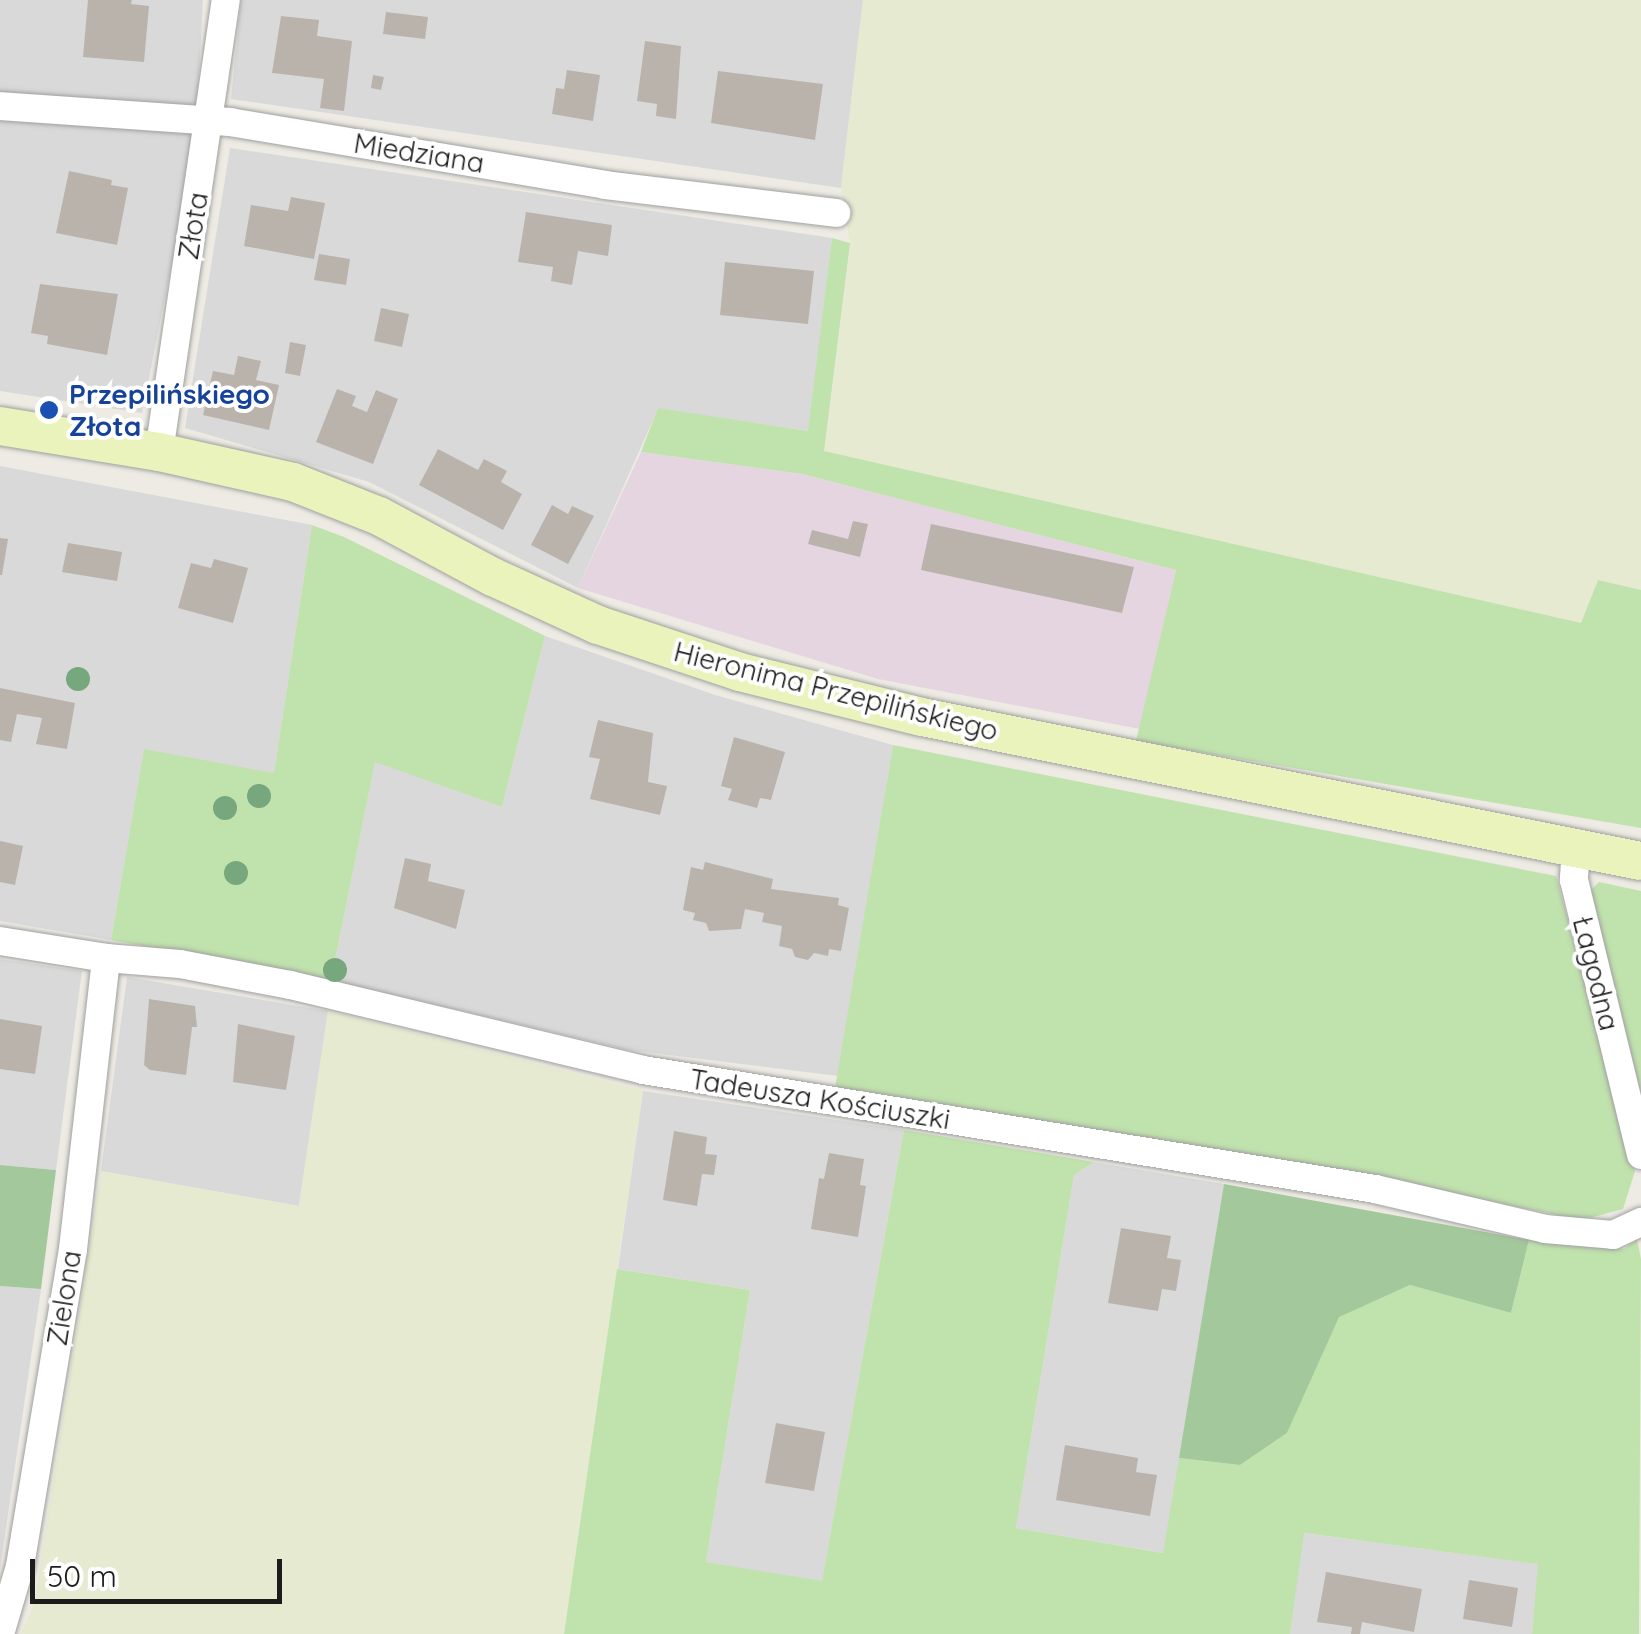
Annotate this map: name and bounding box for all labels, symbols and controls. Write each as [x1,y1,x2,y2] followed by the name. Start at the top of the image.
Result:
[351,126,487,180] street label: Miedziana
[171,190,215,262] street label: Złota
[69,377,270,443] place label: Przepilińskiego Złota
[38,399,60,421] marker: Przepilińskiego Złota
[670,634,1002,748] street label: Hieronima Przepilińskiego
[1566,912,1626,1034] street label: Łagodna
[687,1062,953,1136] street label: Tadeusza Kościuszki
[40,1248,88,1348] street label: Zielona
[35,1539,288,1601] scale bar
[47,1557,117,1595] text: 50 m

